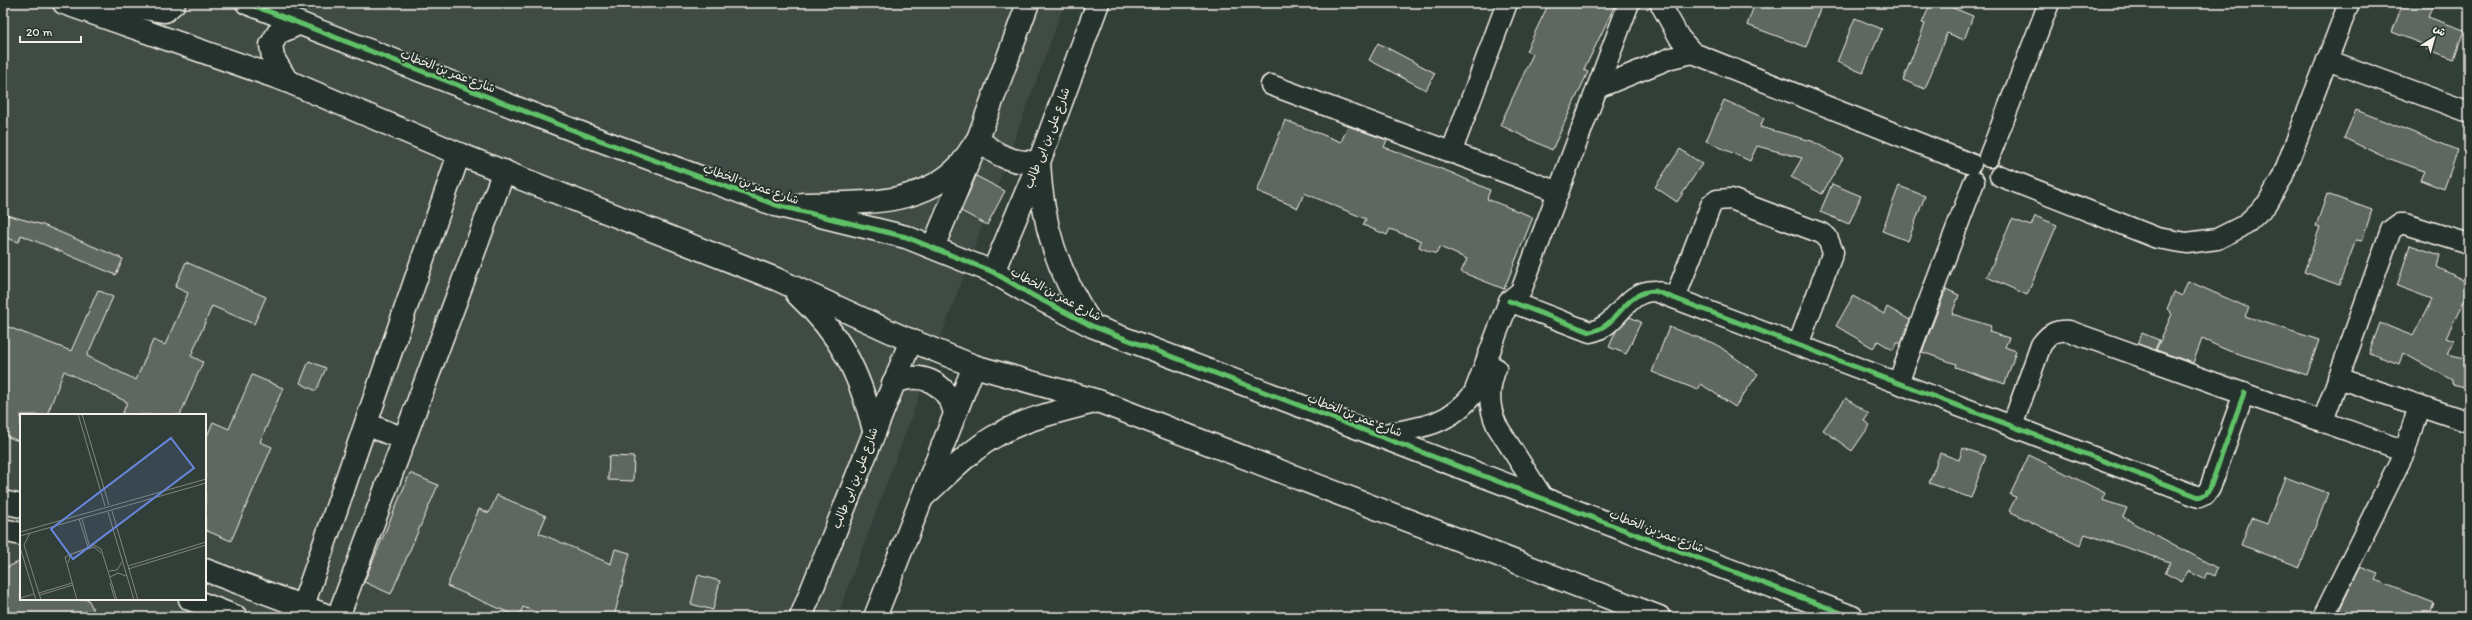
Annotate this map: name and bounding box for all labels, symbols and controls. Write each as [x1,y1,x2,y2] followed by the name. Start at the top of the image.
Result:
[20,18,81,44] scale bar
[2414,18,2454,58] north arrow
[2431,22,2448,39] text: ش
[26,25,53,39] text: 20 m
[398,46,497,97] street label: شارع عمر بن الخطاب
[1021,85,1075,191] street label: شارع على بن ابى طالب
[700,161,801,209] street label: شارع عمر بن الخطاب
[1007,264,1104,326] street label: شارع عمر بن الخطاب
[1305,390,1404,441] street label: شارع عمر بن الخطاب
[20,414,206,600] inset map
[829,425,883,531] street label: شارع على بن ابى طالب
[1607,506,1706,557] street label: شارع عمر بن الخطاب

